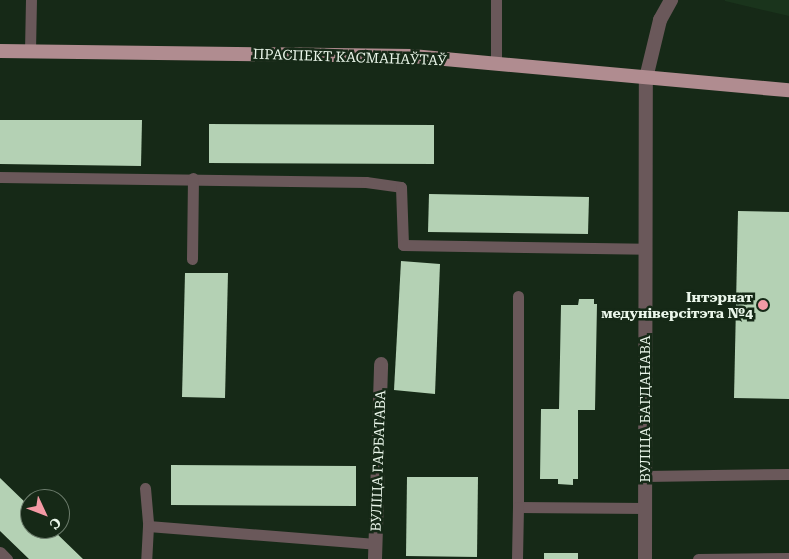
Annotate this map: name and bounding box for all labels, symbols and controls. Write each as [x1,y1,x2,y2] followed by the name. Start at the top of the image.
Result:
[253,45,447,69] street label: ПРАСПЕКТ КАСМАНАЎТАЎ
[601,289,753,322] place label: Інтэрнат медуніверсітэта №4
[757,299,769,311] marker: Інтэрнат медуніверсітэта №4
[637,335,653,483] street label: ВУЛІЦА БАГДАНАВА
[367,390,389,532] street label: ВУЛІЦА ГАРБАТАВА
[20,489,70,539] north arrow
[46,515,64,533] text: С

